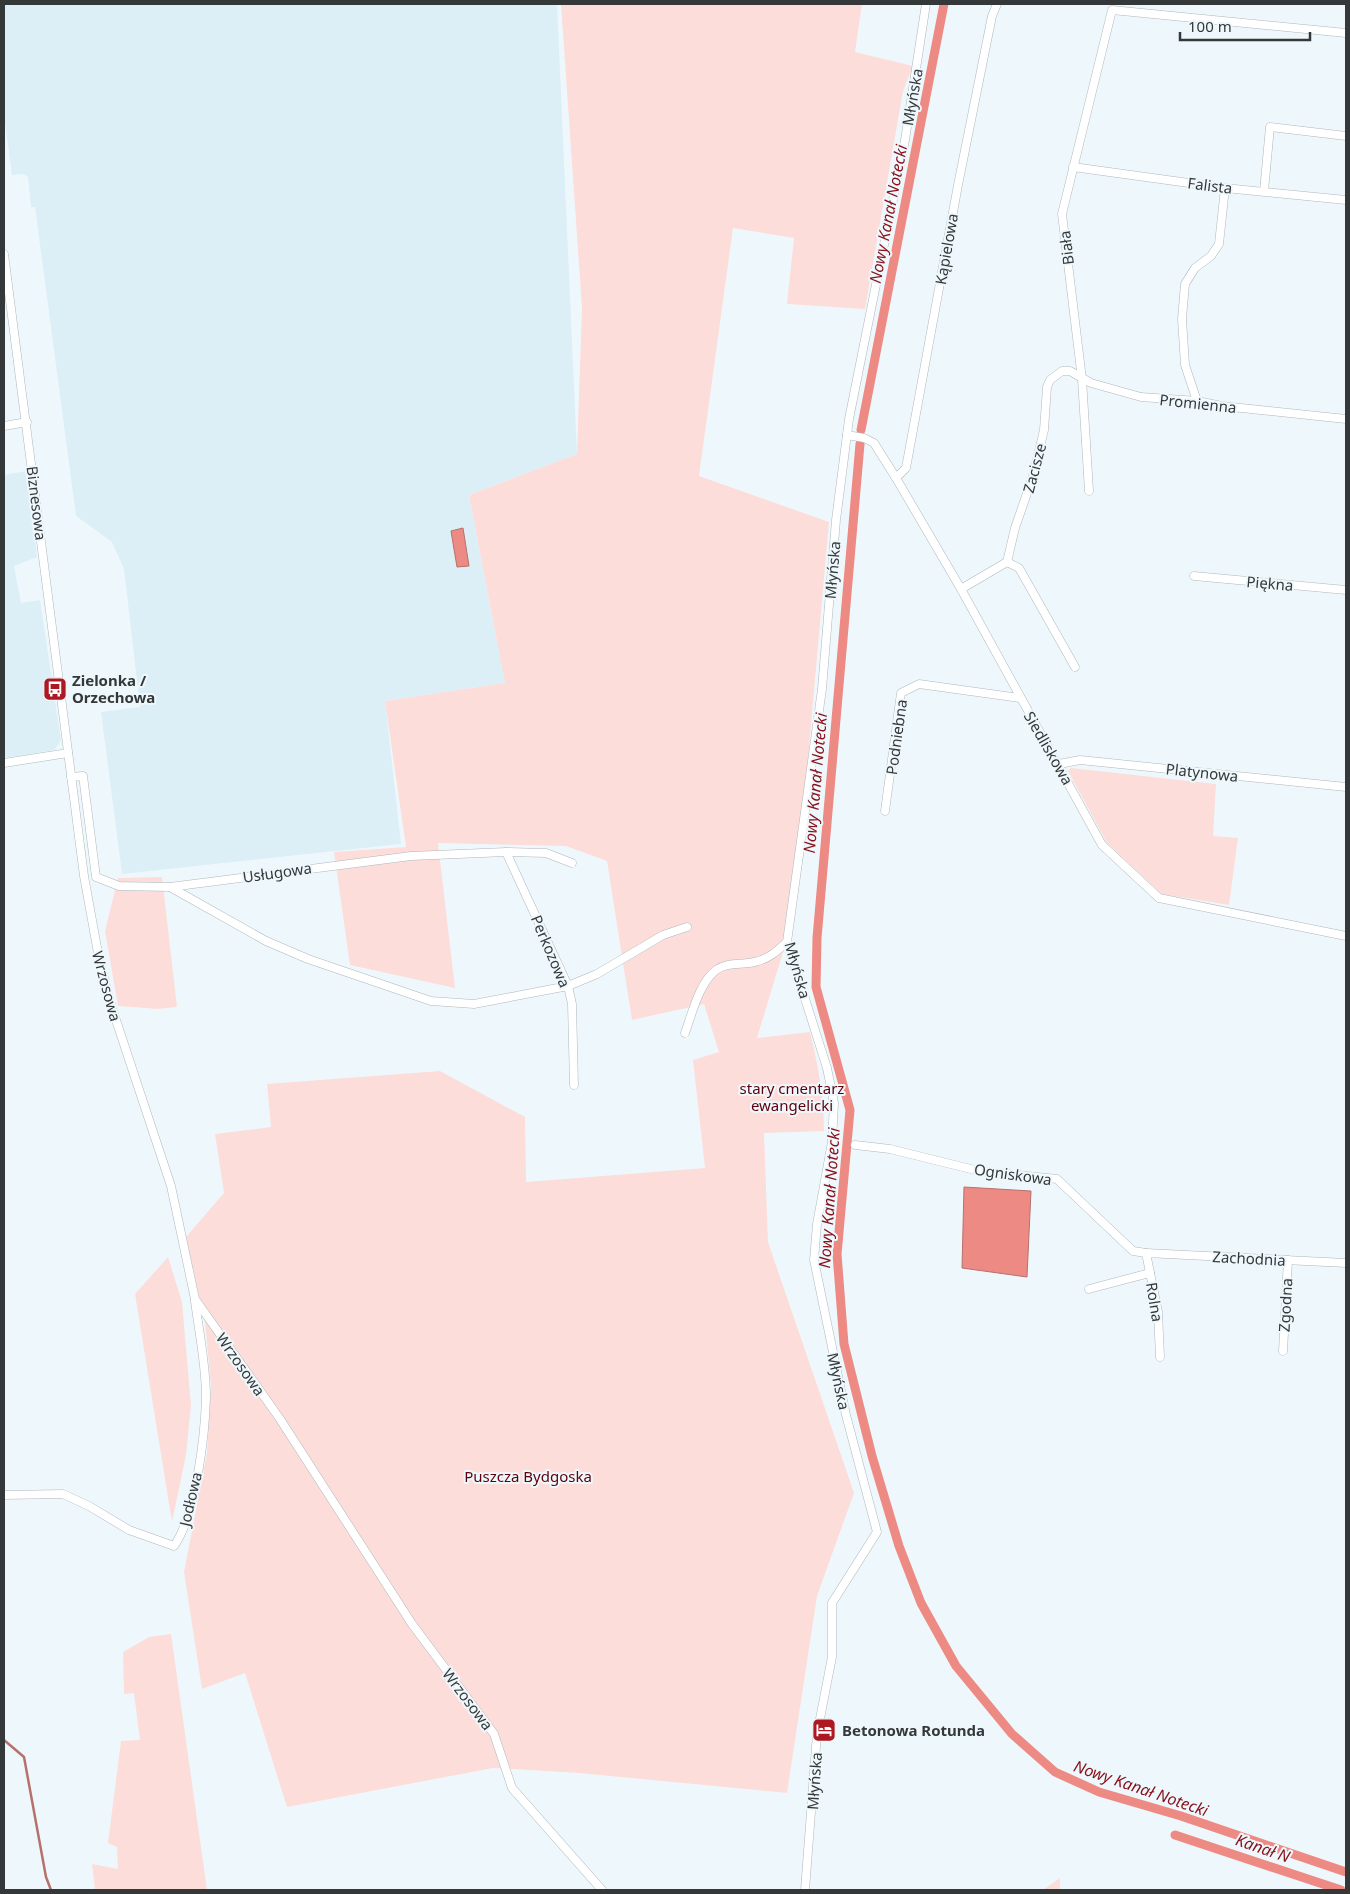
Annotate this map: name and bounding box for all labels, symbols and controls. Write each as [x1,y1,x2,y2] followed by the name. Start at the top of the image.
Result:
[1180,10,1310,42] scale bar
[1188,16,1232,36] text: 100 m
[897,67,927,127] street label: Młyńska
[864,142,912,285] water label: Nowy Kanał Notecki
[1186,172,1234,198] street label: Falista
[930,212,962,286] street label: Kąpielowa
[1054,230,1078,266] street label: Biała
[1158,389,1238,417] street label: Promienna
[1018,441,1050,495] street label: Zacisze
[23,465,51,541] street label: Biznesowa
[820,540,844,600] street label: Młyńska
[1246,571,1294,595] street label: Piękna
[72,670,155,707] place label: Zielonka / Orzechowa
[42,676,68,702] bus stop icon: Zielonka / Orzechowa
[881,698,911,776] street label: Podniebna
[1020,708,1078,788] street label: Siedliskowa
[798,711,832,854] water label: Nowy Kanał Notecki
[1165,758,1239,786] street label: Platynowa
[241,857,313,887] street label: Usługowa
[527,912,575,990] street label: Perkozowa
[780,939,816,1001] street label: Młyńska
[88,948,126,1024] street label: Wrzosowa
[740,1078,844,1115] park label: stary cmentarz ewangelicki
[813,1126,845,1269] water label: Nowy Kanał Notecki
[973,1159,1053,1189] street label: Ogniskowa
[1212,1246,1286,1270] street label: Zachodnia
[1274,1278,1296,1332] street label: Zgodna
[1142,1281,1168,1323] street label: Rolna
[212,1329,270,1399] street label: Wrzosowa
[823,1351,855,1411] street label: Młyńska
[464,1466,592,1486] park label: Puszcza Bydgoska
[174,1470,206,1530] street label: Jodłowa
[438,1664,498,1734] street label: Wrzosowa
[811,1717,837,1743] hotel icon: Betonowa Rotunda
[842,1720,985,1740] place label: Betonowa Rotunda
[802,1751,826,1811] street label: Młyńska
[1071,1755,1212,1822] water label: Nowy Kanał Notecki
[1233,1828,1294,1868] water label: Kanał N

